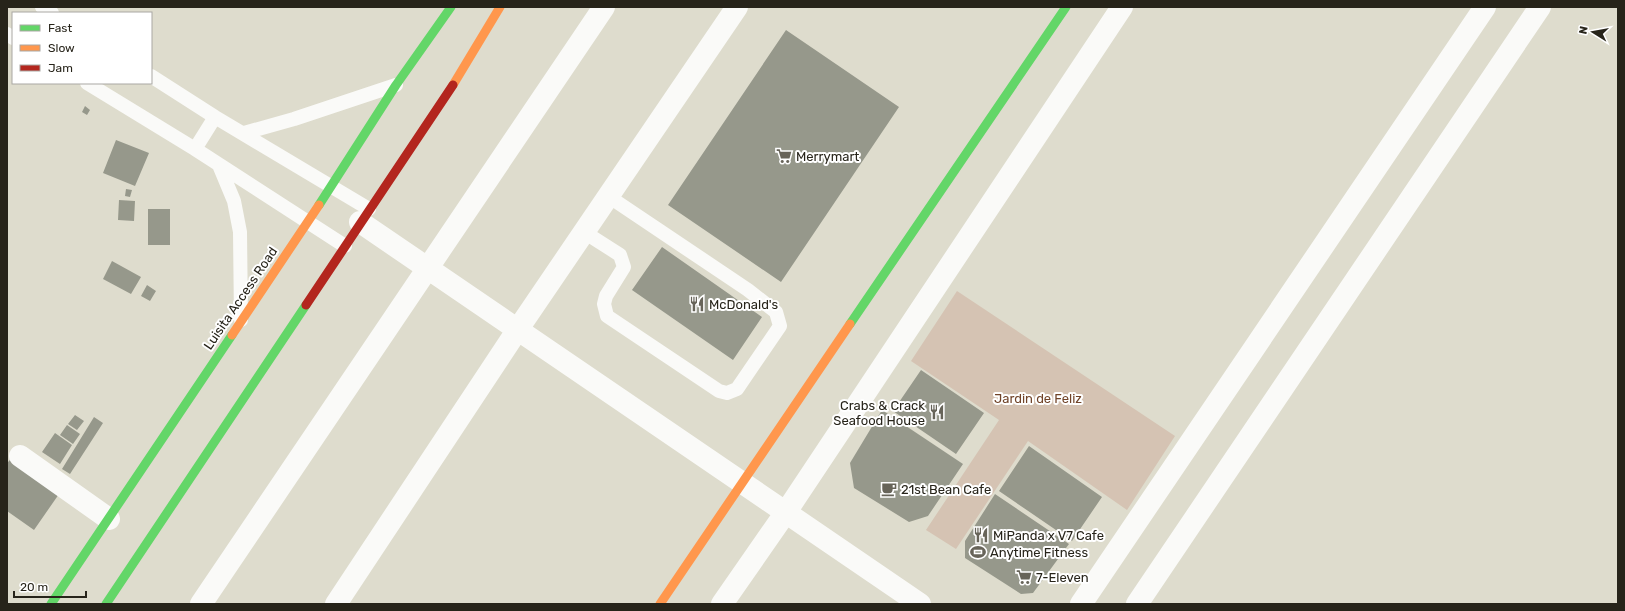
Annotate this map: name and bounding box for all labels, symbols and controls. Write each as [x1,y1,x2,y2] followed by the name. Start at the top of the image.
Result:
[12,12,152,84] legend
[1573,12,1613,52] north arrow
[48,21,72,35] text: Fast
[1577,25,1591,35] text: N
[48,41,75,55] text: Slow
[48,61,73,75] text: Jam
[775,147,793,165] supermarket icon: Merrymart
[796,149,859,164] place label: Merrymart
[201,244,280,352] street label: Luisita Access Road
[688,295,706,313] restaurant icon: McDonald's
[709,297,778,312] place label: McDonald's
[994,391,1082,406] park label: Jardin de Feliz
[833,398,925,428] place label: Crabs & Crack Seafood House
[928,403,946,421] restaurant icon: Crabs & Crack Seafood House
[880,480,898,498] cafe icon: 21st Bean Cafe
[901,482,991,497] place label: 21st Bean Cafe
[972,526,990,544] restaurant icon: MiPanda x V7 Cafe
[993,528,1104,543] place label: MiPanda x V7 Cafe
[969,543,987,561] sports icon: Anytime Fitness
[990,545,1088,560] place label: Anytime Fitness
[1015,568,1033,586] supermarket icon: 7-Eleven
[1036,570,1089,585] place label: 7-Eleven
[14,573,86,599] scale bar
[20,580,48,594] text: 20 m

